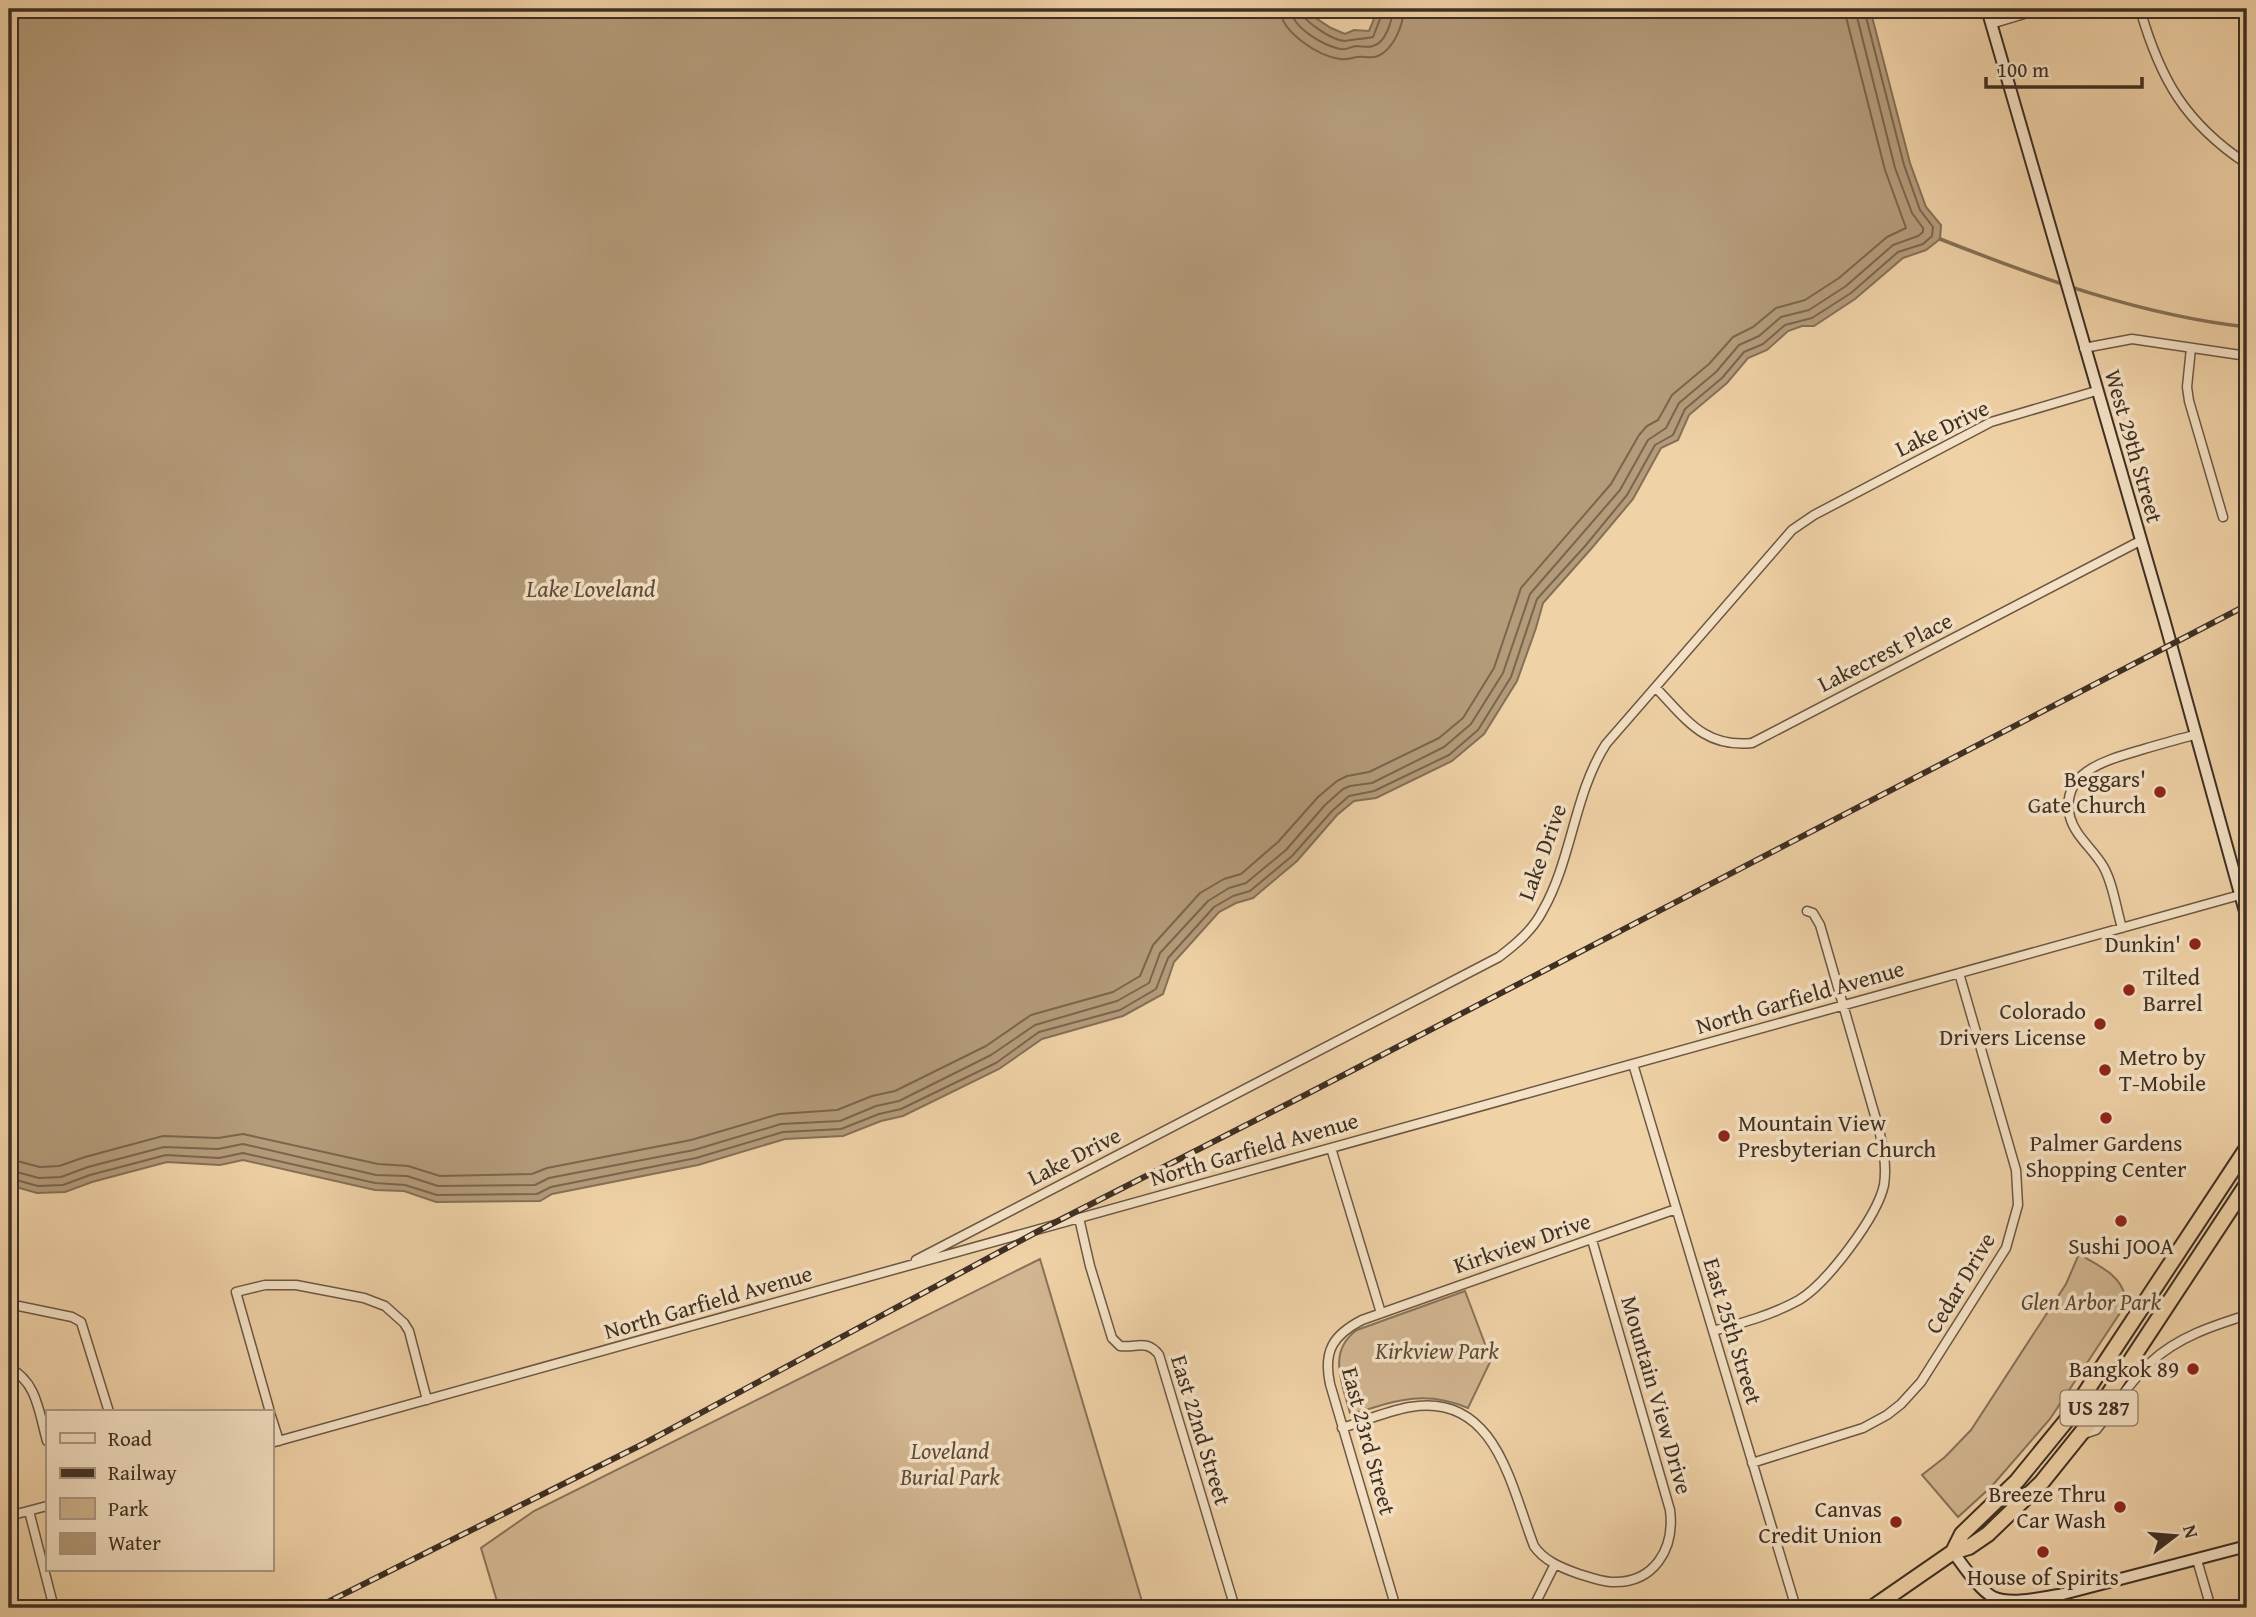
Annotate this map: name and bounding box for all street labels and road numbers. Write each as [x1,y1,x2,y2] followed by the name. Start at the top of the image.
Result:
[2097,365,2172,526] street label: West 29th Street
[1889,391,1994,464] street label: Lake Drive
[1812,603,1958,700] street label: Lakecrest Place
[1509,799,1574,905] street label: Lake Drive
[1692,951,1908,1042] street label: North Garfield Avenue
[1146,1103,1362,1194] street label: North Garfield Avenue
[1021,1118,1126,1193] street label: Lake Drive
[1449,1204,1595,1281] street label: Kirkview Drive
[1916,1226,2003,1339] street label: Cedar Drive
[1696,1254,1771,1408] street label: East 25th Street
[600,1256,816,1347] street label: North Garfield Avenue
[1613,1292,1702,1498] street label: Mountain View Drive
[1163,1351,1240,1509] street label: East 22nd Street
[1334,1363,1405,1518] street label: East 23rd Street
[2060,1390,2138,1426] road number: US 287

